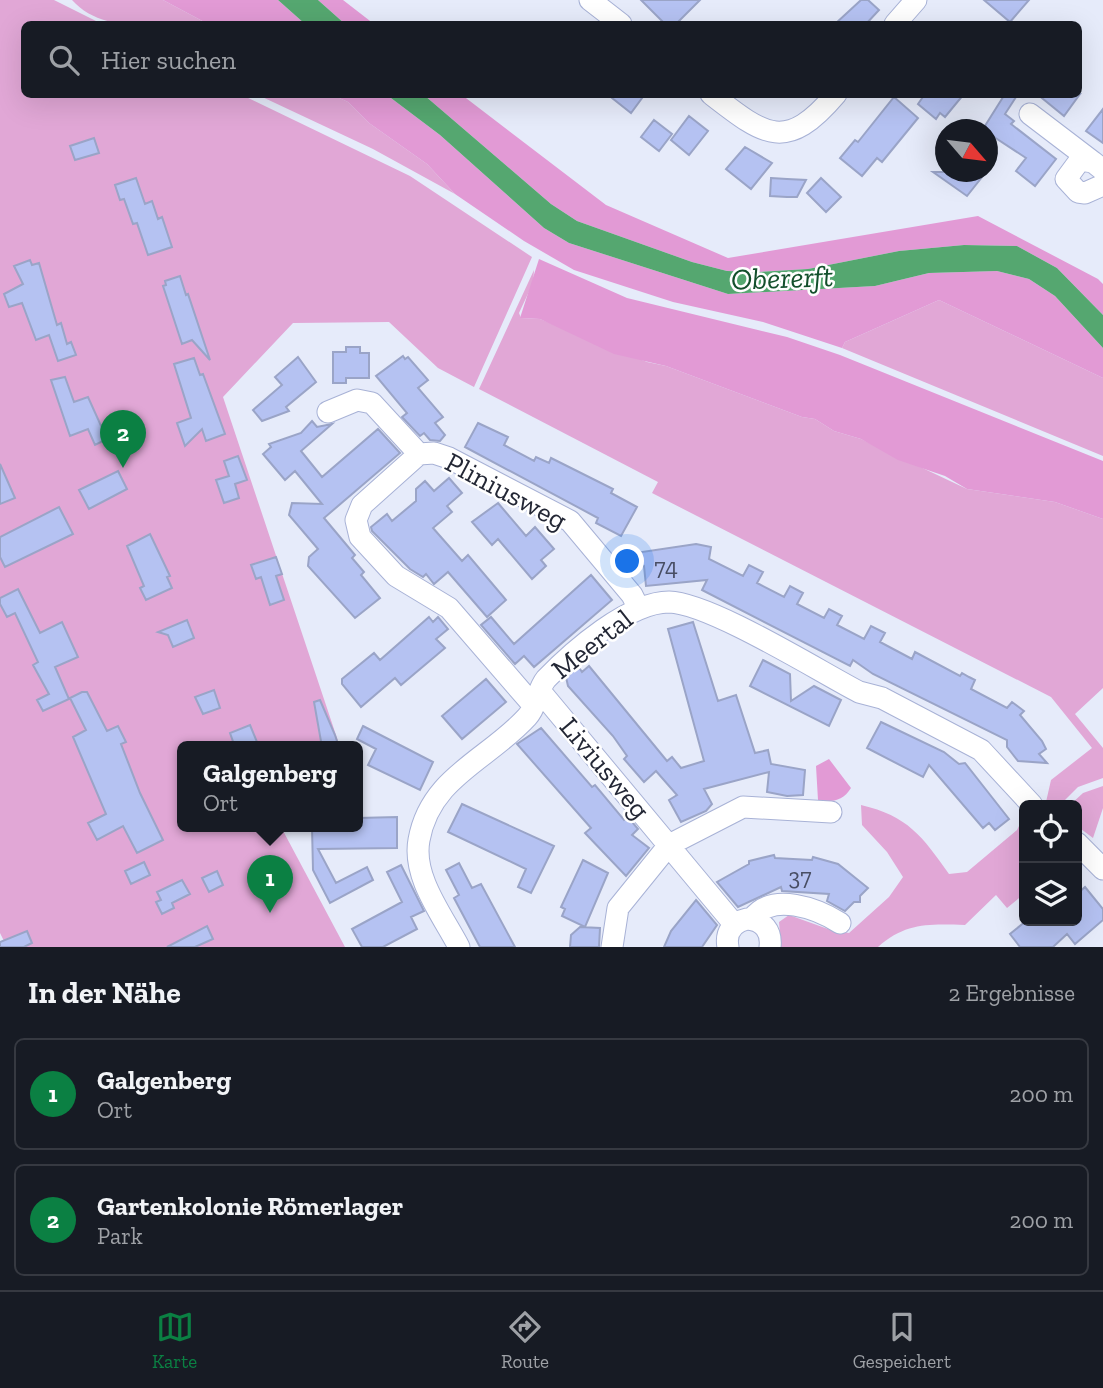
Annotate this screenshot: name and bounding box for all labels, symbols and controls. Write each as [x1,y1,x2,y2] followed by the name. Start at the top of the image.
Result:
[21,21,1082,98] search box
[45,41,83,79] icon: search
[101,44,236,76] text: Hier suchen
[935,119,998,182] north arrow
[730,258,834,298] water label: Obererft
[100,410,146,468] pin: 2
[440,445,572,537] street label: Pliniusweg
[610,544,644,578] your location
[654,552,678,581] house number: 74
[545,602,639,686] street label: Meertal
[553,710,657,826] street label: Liviusweg
[177,741,363,832] popup
[203,757,337,789] text: Galgenberg
[203,789,238,817] text: Ort
[1019,800,1082,926] map controls
[1019,800,1082,863] button: locate
[247,855,293,913] pin: 1
[788,862,812,891] house number: 37
[1019,863,1082,926] button: layers
[28,975,181,1011] text: In der Nähe
[948,979,1075,1007] text: 2 Ergebnisse
[97,1064,231,1096] text: Galgenberg
[48,1080,58,1108] text: 1
[1010,1080,1073,1108] text: 200 m
[97,1096,132,1124] text: Ort
[97,1190,403,1222] text: Gartenkolonie Römerlager
[47,1206,59,1234] text: 2
[1010,1206,1073,1234] text: 200 m
[97,1222,143,1250] text: Park
[152,1308,197,1373] tab: Karte
[501,1308,549,1373] tab: Route
[853,1308,951,1373] tab: Gespeichert

